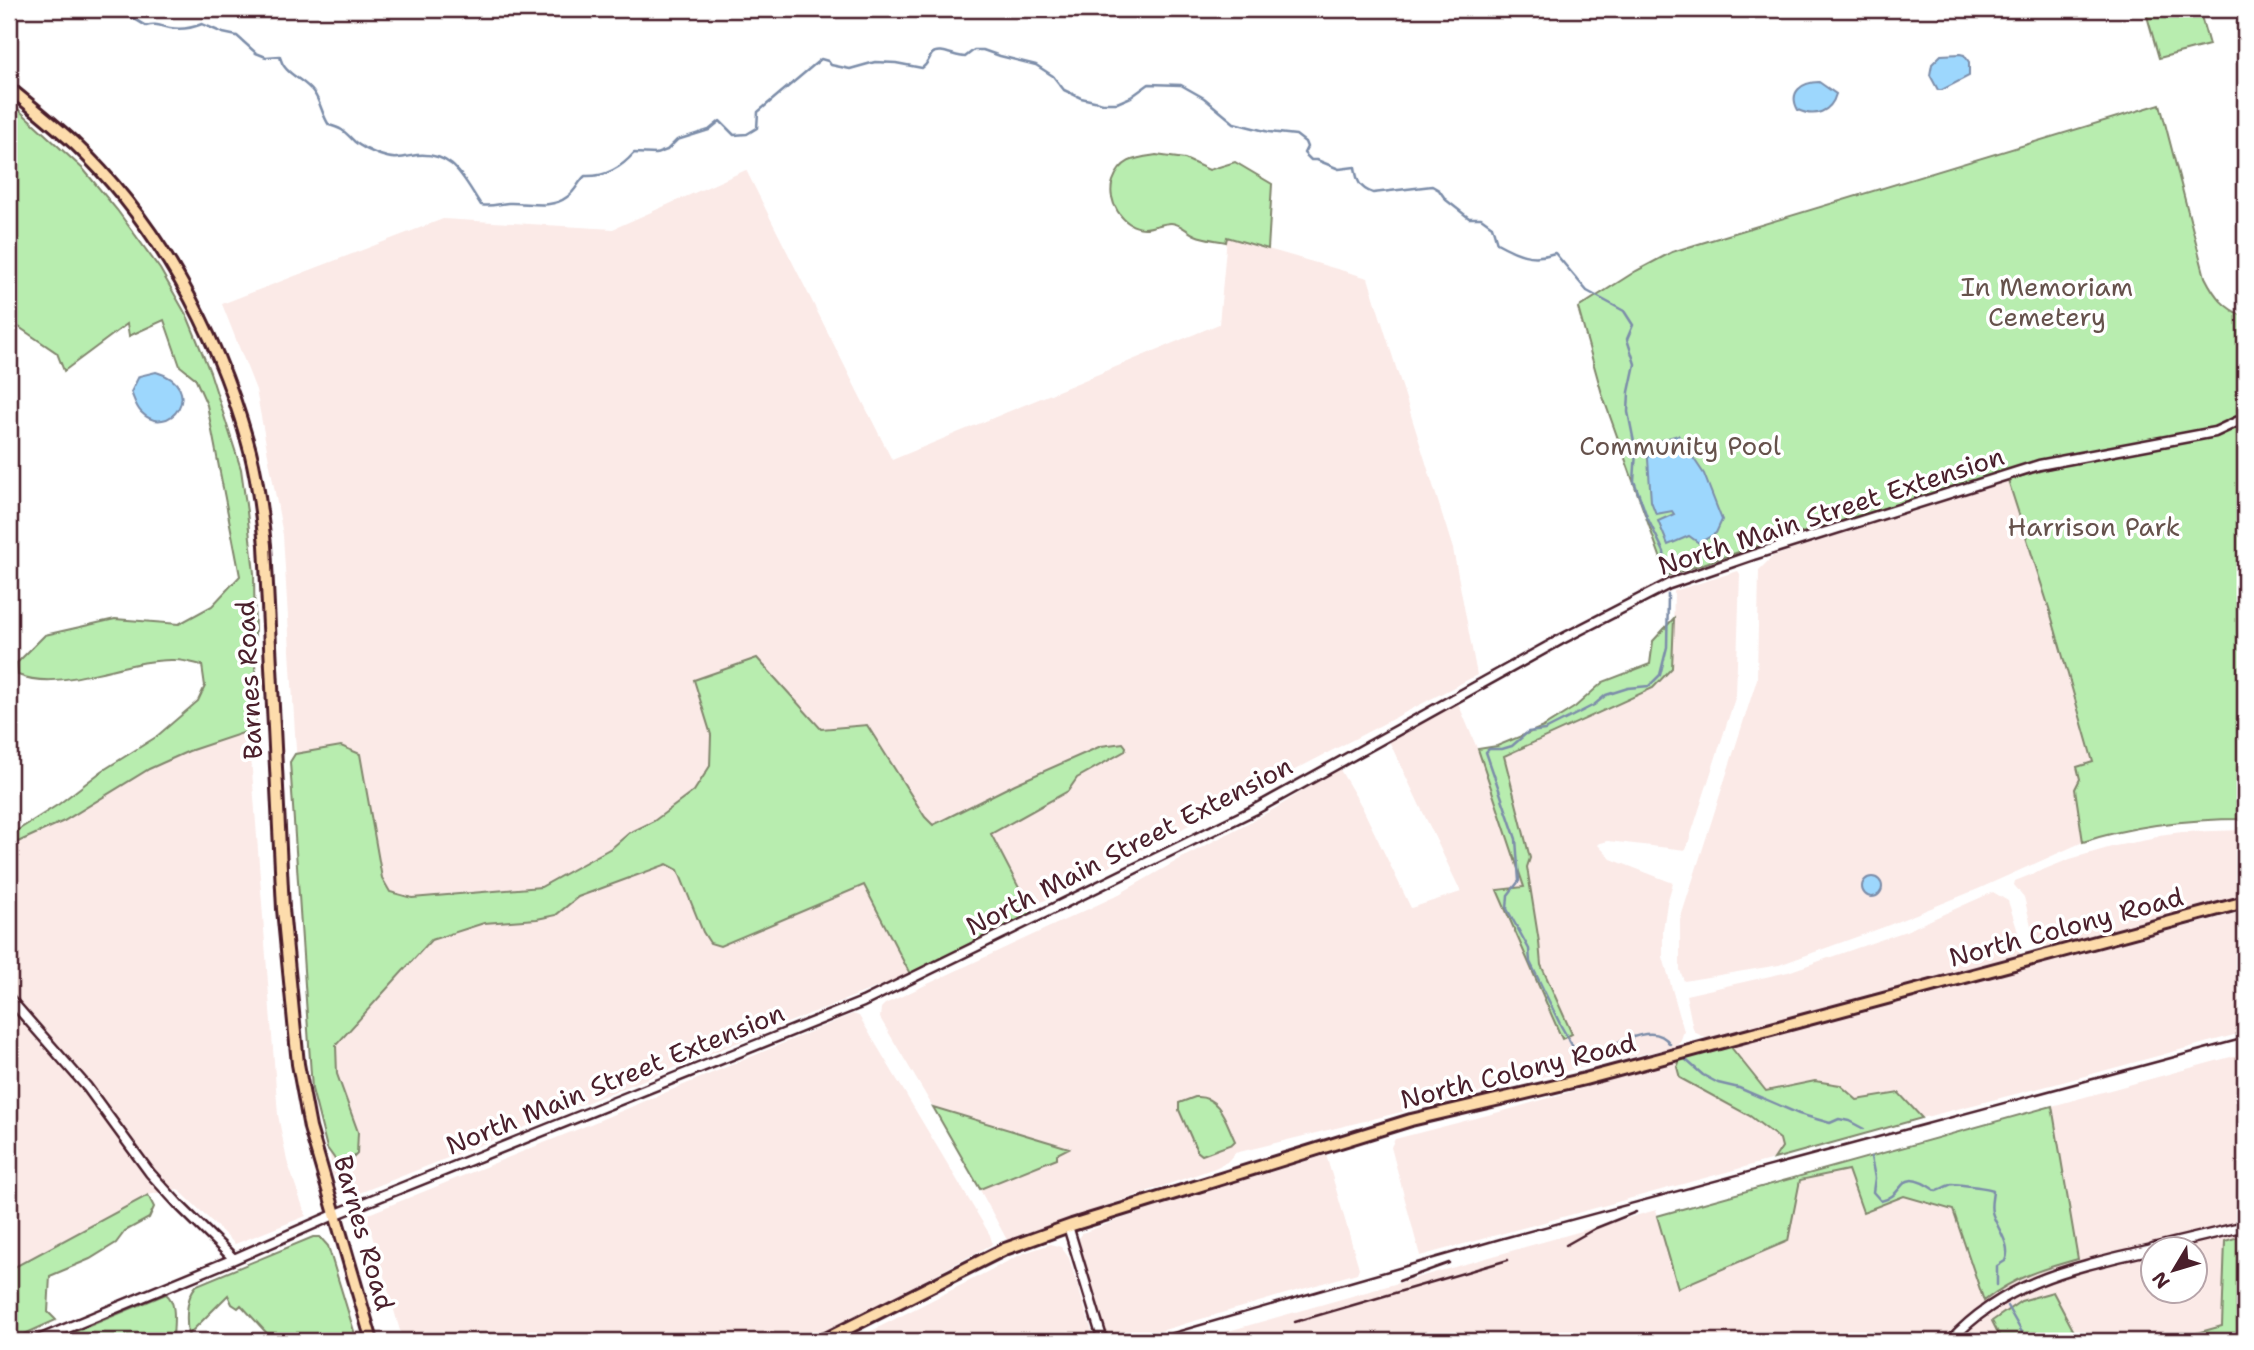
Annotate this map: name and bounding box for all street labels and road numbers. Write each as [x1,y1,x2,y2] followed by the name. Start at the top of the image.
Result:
[1653,438,2008,583] street label: North Main Street Extension
[227,600,270,761] street label: Barnes Road
[960,748,1298,943] street label: North Main Street Extension
[1945,878,2187,975] street label: North Colony Road
[440,994,789,1163] street label: North Main Street Extension
[1396,1024,1639,1117] street label: North Colony Road
[326,1151,403,1314] street label: Barnes Road

